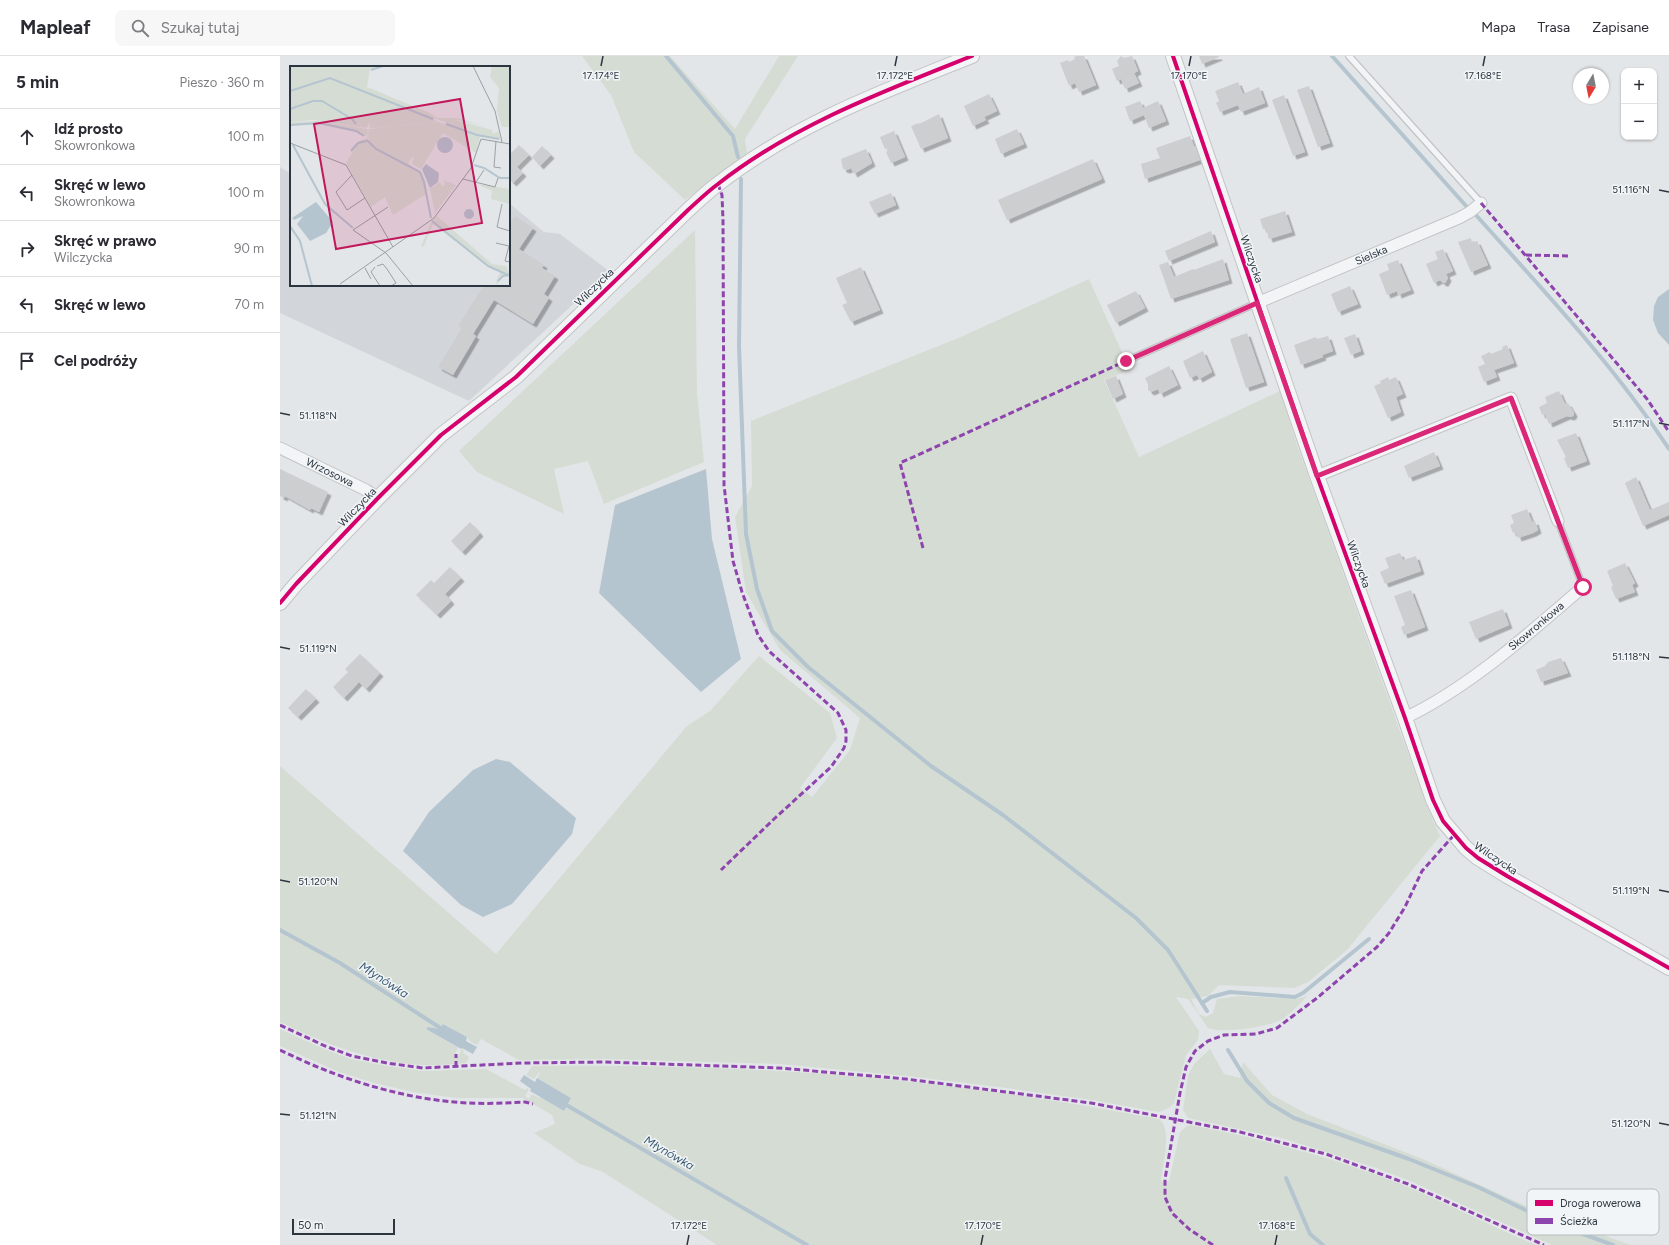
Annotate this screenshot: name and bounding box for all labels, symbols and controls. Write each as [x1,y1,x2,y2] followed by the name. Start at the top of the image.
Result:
[115,10,395,46] search box
[20,16,91,39] text: Mapleaf
[129,17,151,39] icon: search
[161,19,239,37] text: Szukaj tutaj
[1481,19,1516,36] text: Mapa
[1538,19,1570,36] text: Trasa
[1592,19,1649,36] text: Zapisane
[290,66,510,286] inset map
[1573,68,1609,104] north arrow
[1621,68,1657,140] map controls
[1621,68,1657,104] button: +
[583,69,620,82] text: 17.174°E
[877,69,913,82] text: 17.172°E
[1170,69,1208,82] text: 17.170°E
[1464,69,1502,82] text: 17.168°E
[16,72,59,92] text: 5 min
[180,75,264,90] text: Pieszo · 360 m
[1621,104,1657,140] button: −
[54,120,123,138] text: Idź prosto
[16,126,38,148] icon: ahead
[228,129,264,144] text: 100 m
[54,138,135,153] text: Skowronkowa
[54,176,146,194] text: Skręć w lewo
[16,182,38,204] icon: left
[1612,183,1650,196] text: 51.116°N
[228,185,264,200] text: 100 m
[54,194,135,209] text: Skowronkowa
[54,232,157,250] text: Skręć w prawo
[1237,234,1266,285] street label: Wilczycka
[16,238,38,260] icon: right
[234,241,264,256] text: 90 m
[1353,243,1389,268] street label: Sielska
[54,250,112,265] text: Wilczycka
[572,266,617,309] street label: Wilczycka
[16,294,38,316] icon: left
[54,296,146,314] text: Skręć w lewo
[234,297,264,312] text: 70 m
[16,350,38,372] icon: arrive
[54,352,137,370] text: Cel podróży
[1117,352,1135,370] route end
[299,409,337,422] text: 51.118°N
[1612,417,1650,430] text: 51.117°N
[304,455,356,490] street label: Wrzosowa
[336,485,379,530] street label: Wilczycka
[1344,539,1373,590] street label: Wilczycka
[1574,578,1592,596] route start
[1506,599,1567,653] street label: Skowronkowa
[299,642,337,655] text: 51.119°N
[1612,650,1650,663] text: 51.118°N
[1472,839,1520,878] street label: Wilczycka
[298,875,338,888] text: 51.120°N
[1612,884,1650,897] text: 51.119°N
[357,959,411,1001] water label: Młynówka
[299,1109,337,1122] text: 51.121°N
[1611,1117,1651,1130] text: 51.120°N
[641,1133,697,1173] water label: Młynówka
[1527,1189,1659,1235] legend
[1560,1197,1641,1210] text: Droga rowerowa
[1560,1214,1598,1228] text: Ścieżka
[292,1217,395,1236] scale bar
[298,1219,323,1232] text: 50 m
[671,1219,707,1232] text: 17.172°E
[964,1219,1002,1232] text: 17.170°E
[1258,1219,1296,1232] text: 17.168°E

